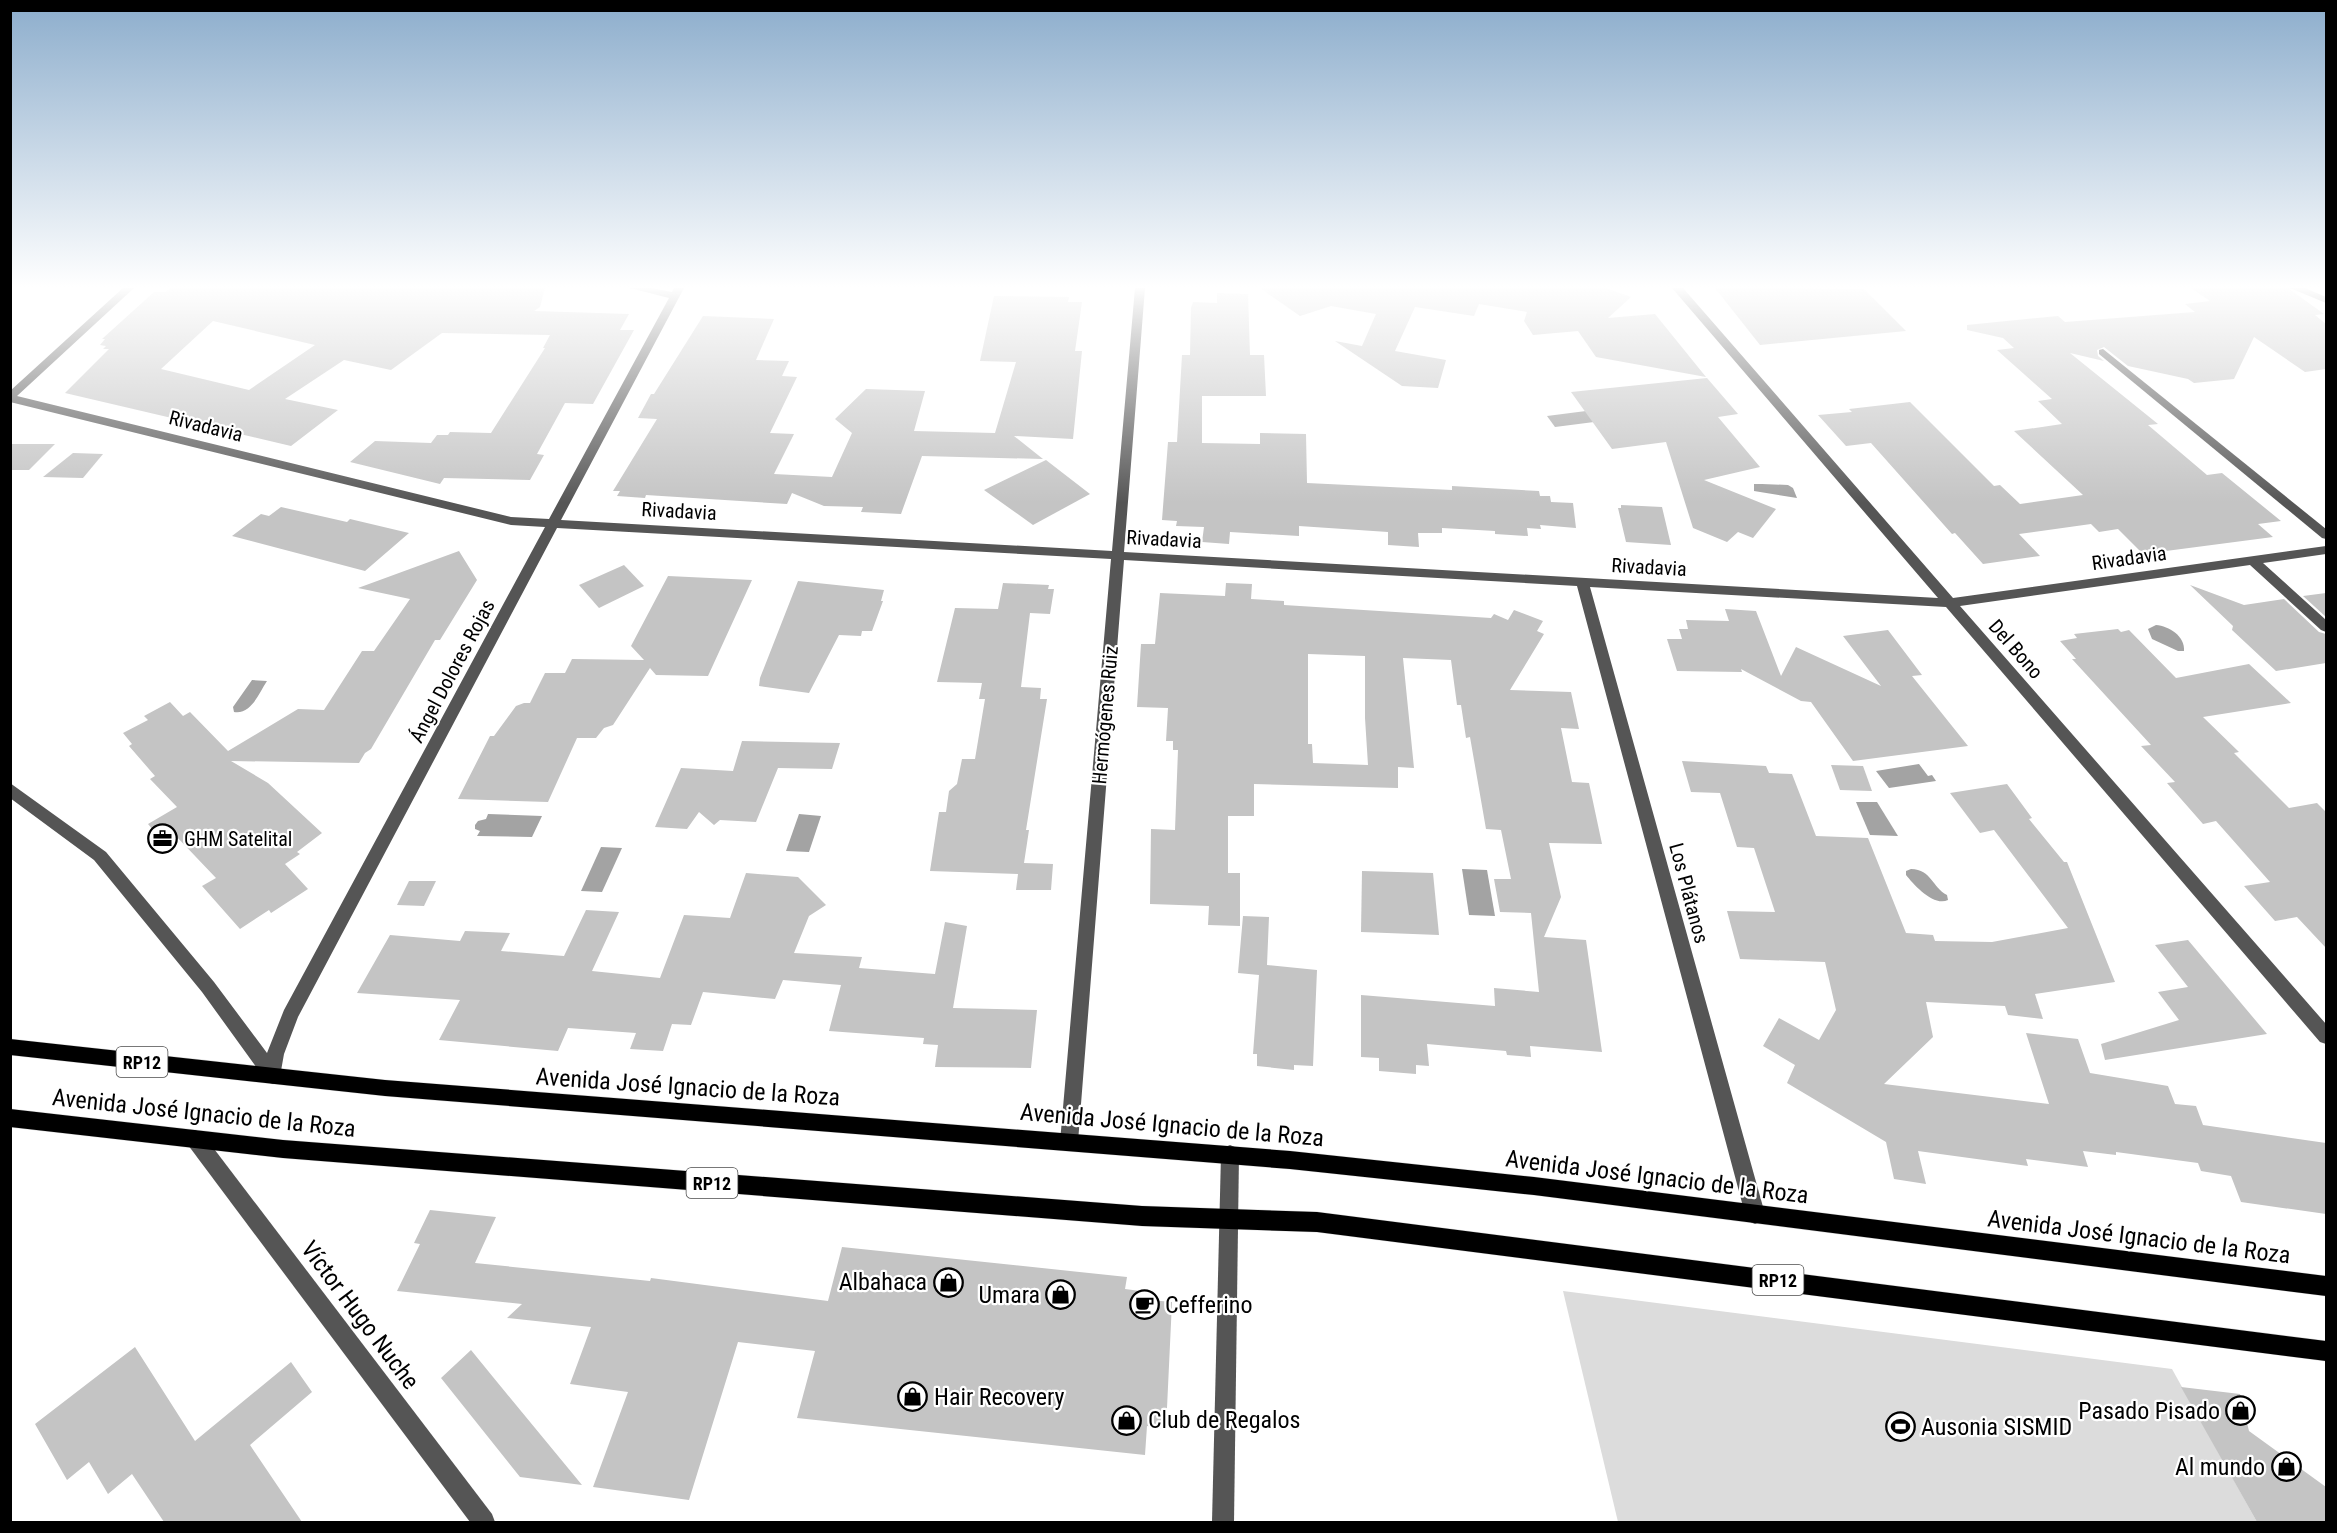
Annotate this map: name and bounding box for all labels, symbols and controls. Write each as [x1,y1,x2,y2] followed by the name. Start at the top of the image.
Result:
[167,405,245,447] street label: Rivadavia
[641,497,717,525] street label: Rivadavia
[1126,525,1202,553] street label: Rivadavia
[2090,541,2168,575] street label: Rivadavia
[1611,553,1687,581] street label: Rivadavia
[404,595,500,747] street label: Ángel Dolores Rojas
[1984,614,2048,684] street label: Del Bono
[1087,645,1123,785] street label: Hermógenes Ruiz
[147,823,179,855] office icon: GHM Satelital
[184,827,292,851] place label: GHM Satelital
[1664,840,1714,946] street label: Los Plátanos
[116,1047,168,1077] road number: RP12
[535,1062,841,1112] street label: Avenida José Ignacio de la Roza
[51,1083,357,1143] street label: Avenida José Ignacio de la Roza
[1019,1098,1325,1152] street label: Avenida José Ignacio de la Roza
[1504,1145,1810,1209] street label: Avenida José Ignacio de la Roza
[686,1168,738,1198] road number: RP12
[1986,1205,2292,1269] street label: Avenida José Ignacio de la Roza
[295,1235,425,1395] street label: Víctor Hugo Nuche
[1752,1265,1804,1295] road number: RP12
[932,1266,964,1298] shop icon: Albahaca
[839,1268,927,1296] place label: Albahaca
[1045,1279,1077,1311] shop icon: Umara
[979,1281,1040,1309] place label: Umara
[1128,1289,1160,1321] cafe icon: Cefferino
[1165,1291,1253,1319] place label: Cefferino
[897,1381,929,1413] shop icon: Hair Recovery
[934,1383,1065,1411] place label: Hair Recovery
[2225,1395,2257,1427] shop icon: Pasado Pisado
[2078,1397,2220,1425] place label: Pasado Pisado
[1111,1404,1143,1436] shop icon: Club de Regalos
[1148,1406,1301,1434] place label: Club de Regalos
[1884,1411,1916,1443] sports icon: Ausonia SISMID
[1921,1413,2072,1441] place label: Ausonia SISMID
[2270,1451,2302,1483] shop icon: Al mundo
[2175,1453,2265,1481] place label: Al mundo

